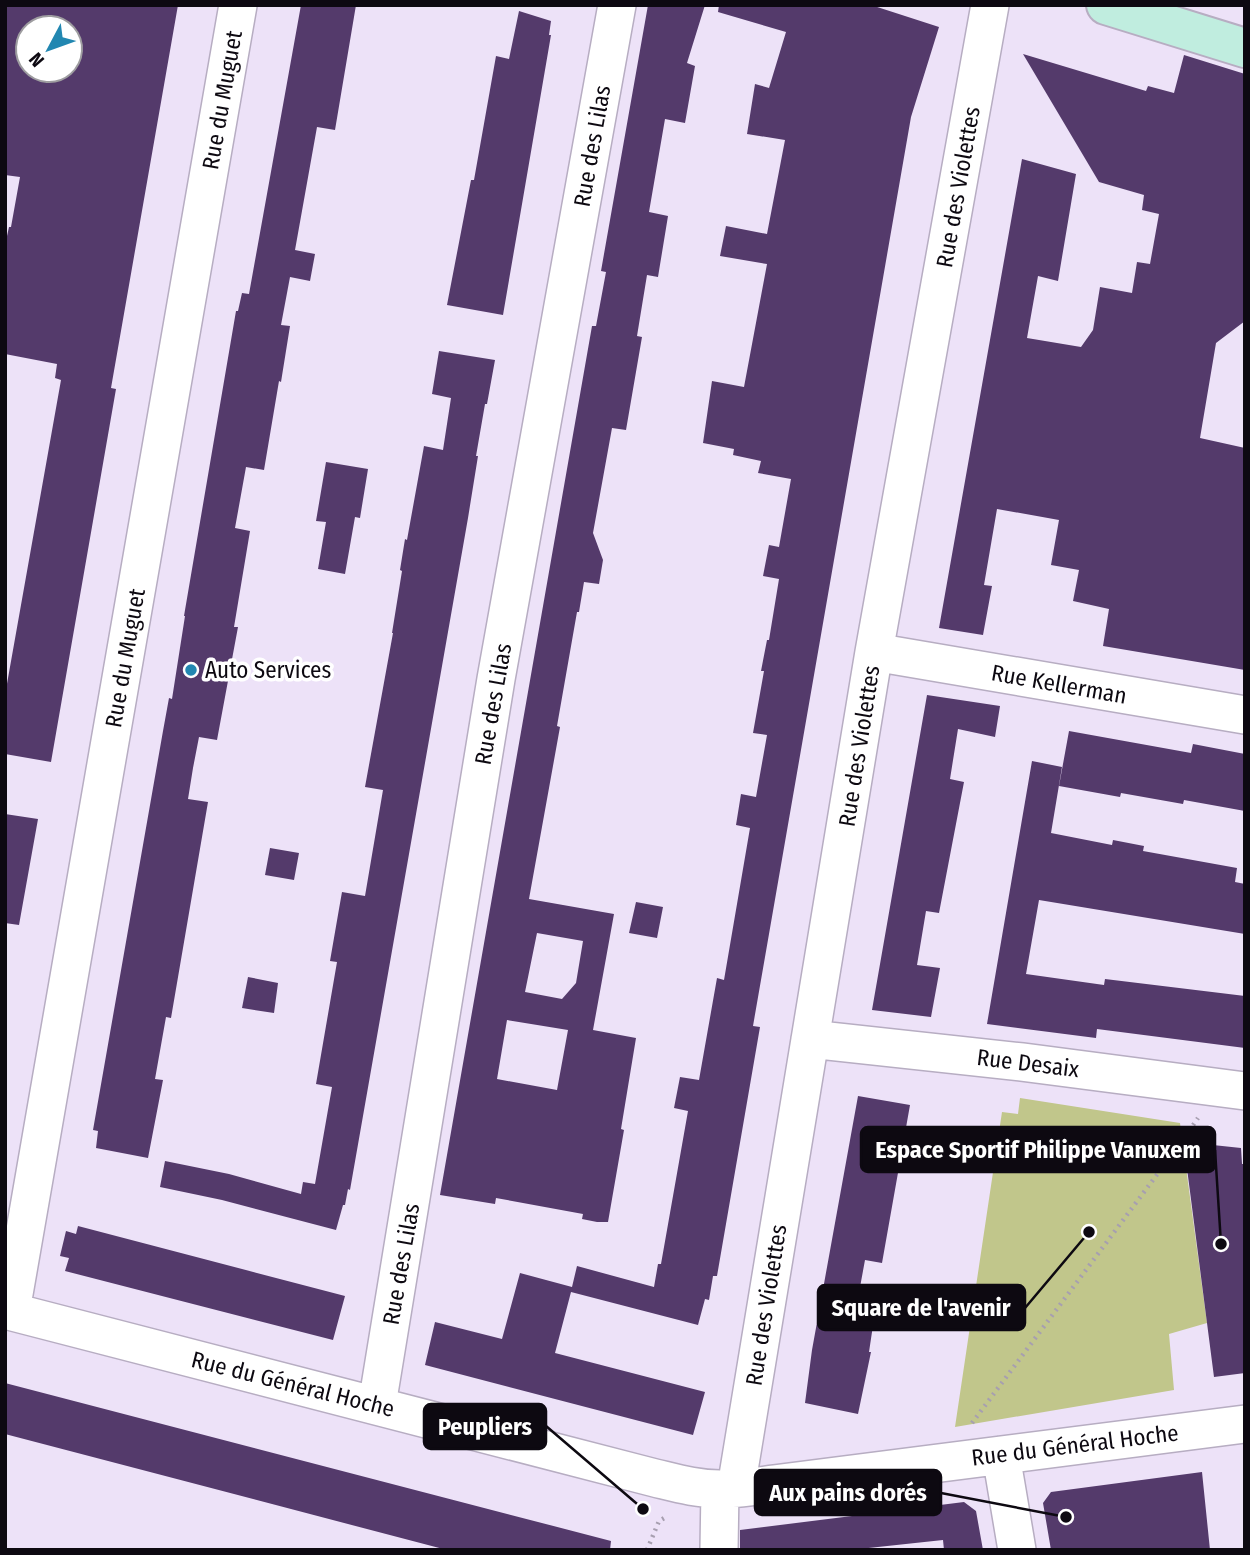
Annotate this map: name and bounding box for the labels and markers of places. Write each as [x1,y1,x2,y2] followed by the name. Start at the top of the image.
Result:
[205,656,331,684] place label: Auto Services
[183,662,199,678] marker: Auto Services
[861,1127,1215,1172] callout: Espace Sportif Philippe Vanuxem
[818,1285,1025,1330] callout: Square de l'avenir
[424,1404,546,1449] callout: Peupliers
[755,1470,941,1515] callout: Aux pains dorés

